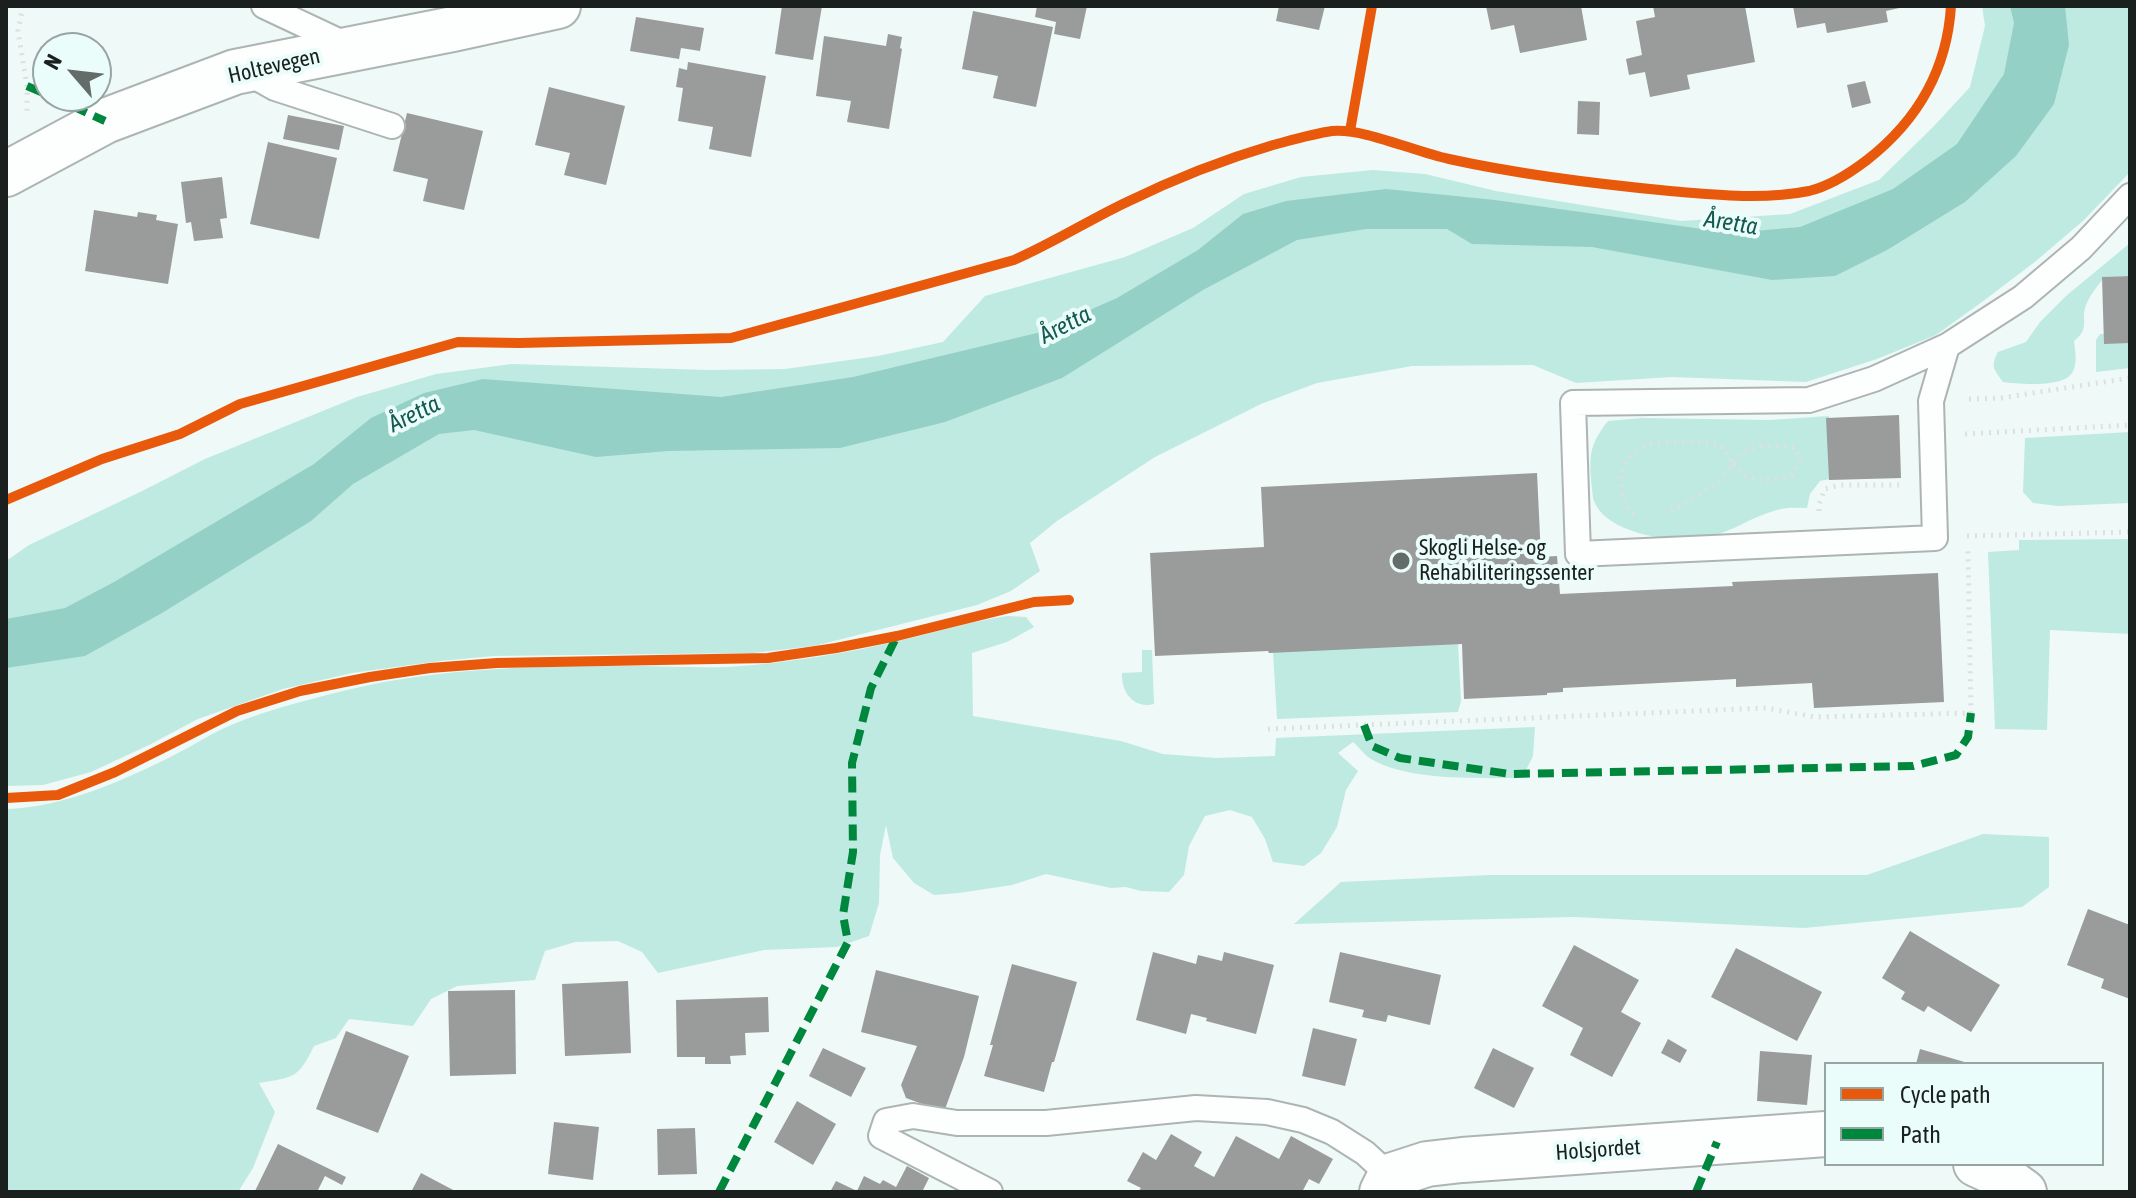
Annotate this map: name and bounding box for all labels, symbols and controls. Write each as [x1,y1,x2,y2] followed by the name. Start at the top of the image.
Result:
[32,32,112,112] north arrow
[226,43,322,89] street label: Holtevegen
[38,50,67,74] text: N
[1702,205,1760,241] water label: Åretta
[1035,300,1095,350] water label: Åretta
[384,389,444,439] water label: Åretta
[1419,535,1594,586] place label: Skogli Helse- og Rehabiliteringssenter
[1390,550,1412,572] marker: Skogli Helse- og Rehabiliteringssenter
[1824,1062,2104,1166] legend
[1900,1081,1991,1108] text: Cycle path
[1900,1121,1941,1148] text: Path
[1555,1134,1641,1166] street label: Holsjordet

